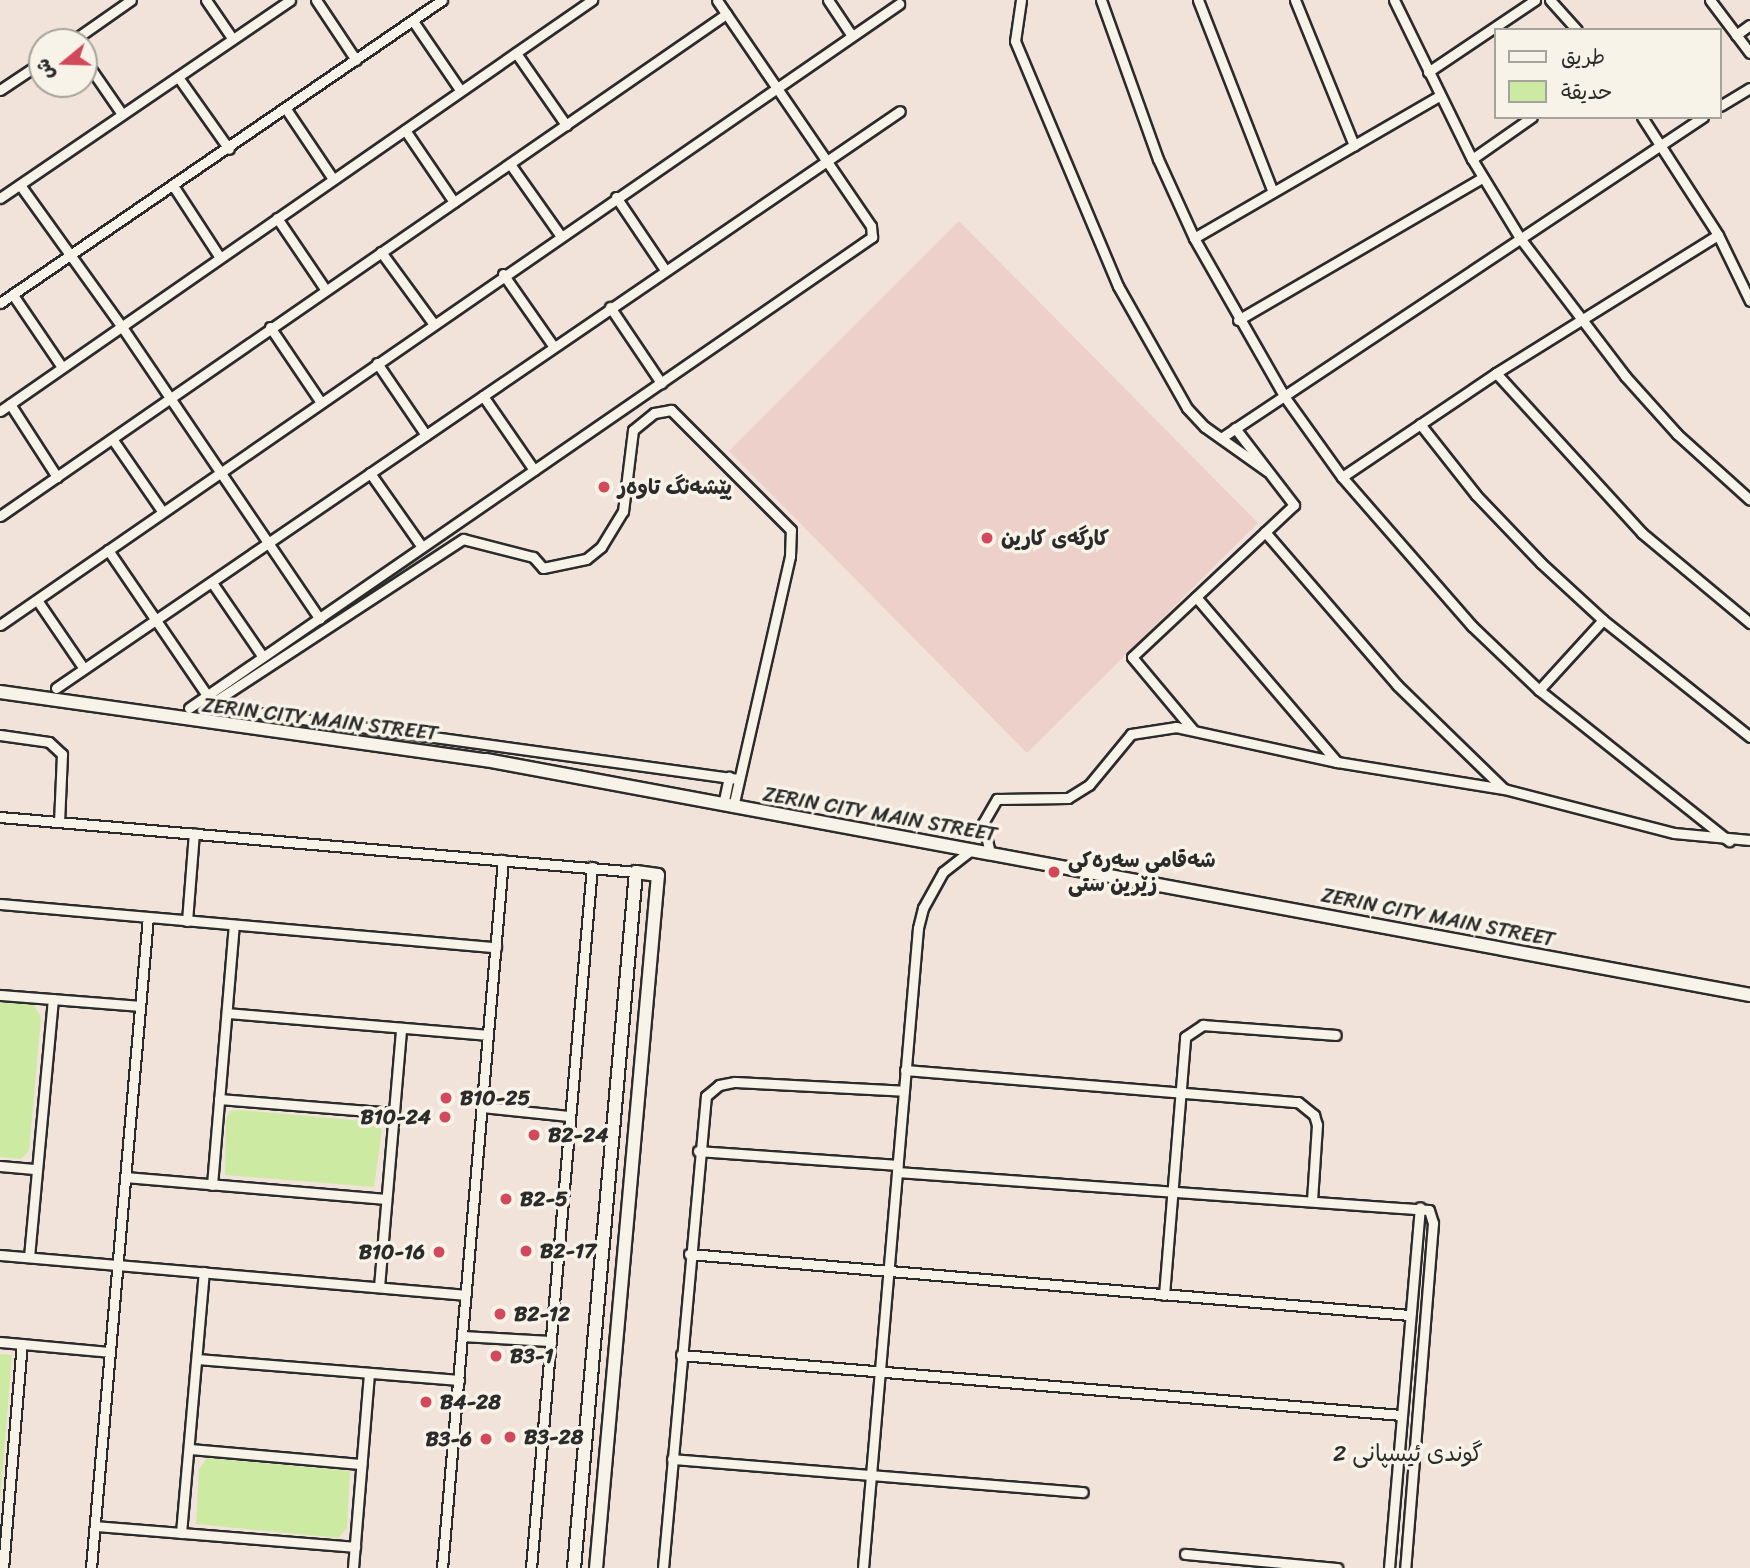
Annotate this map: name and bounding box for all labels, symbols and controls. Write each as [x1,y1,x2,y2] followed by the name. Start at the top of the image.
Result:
[28,28,98,98] north arrow
[1494,28,1722,119] legend
[1561,38,1605,76] text: طريق
[26,54,64,85] text: ش
[1561,73,1612,111] text: حديقة
[618,474,732,500] place label: پێشەنگ تاوەر
[596,479,612,495] marker: پێشەنگ تاوەر
[1001,525,1109,551] place label: کارگەی کارین
[979,530,995,546] marker: کارگەی کارین
[199,692,441,746] street label: ZERIN CITY MAIN STREET
[759,781,1001,847] street label: ZERIN CITY MAIN STREET
[1068,847,1216,897] place label: شەقامی سەرەکی زێرین ستی
[1046,864,1062,880] marker: شەقامی سەرەکی زێرین ستی
[1317,882,1559,952] street label: ZERIN CITY MAIN STREET
[460,1085,530,1111] place label: B10-25
[438,1090,454,1106] marker: B10-25
[360,1104,431,1130] place label: B10-24
[437,1109,453,1125] marker: B10-24
[548,1122,608,1148] place label: B2-24
[526,1127,542,1143] marker: B2-24
[520,1186,568,1212] place label: B2-5
[498,1191,514,1207] marker: B2-5
[540,1238,596,1264] place label: B2-17
[359,1239,425,1265] place label: B10-16
[518,1243,534,1259] marker: B2-17
[431,1244,447,1260] marker: B10-16
[514,1301,570,1327] place label: B2-12
[492,1306,508,1322] marker: B2-12
[510,1343,554,1369] place label: B3-1
[488,1348,504,1364] marker: B3-1
[440,1389,501,1415] place label: B4-28
[418,1394,434,1410] marker: B4-28
[524,1424,583,1450] place label: B3-28
[426,1426,472,1452] place label: B3-6
[502,1429,518,1445] marker: B3-28
[478,1431,494,1447] marker: B3-6
[1333,1440,1483,1468] district label: گوندی ئیسپانی 2

